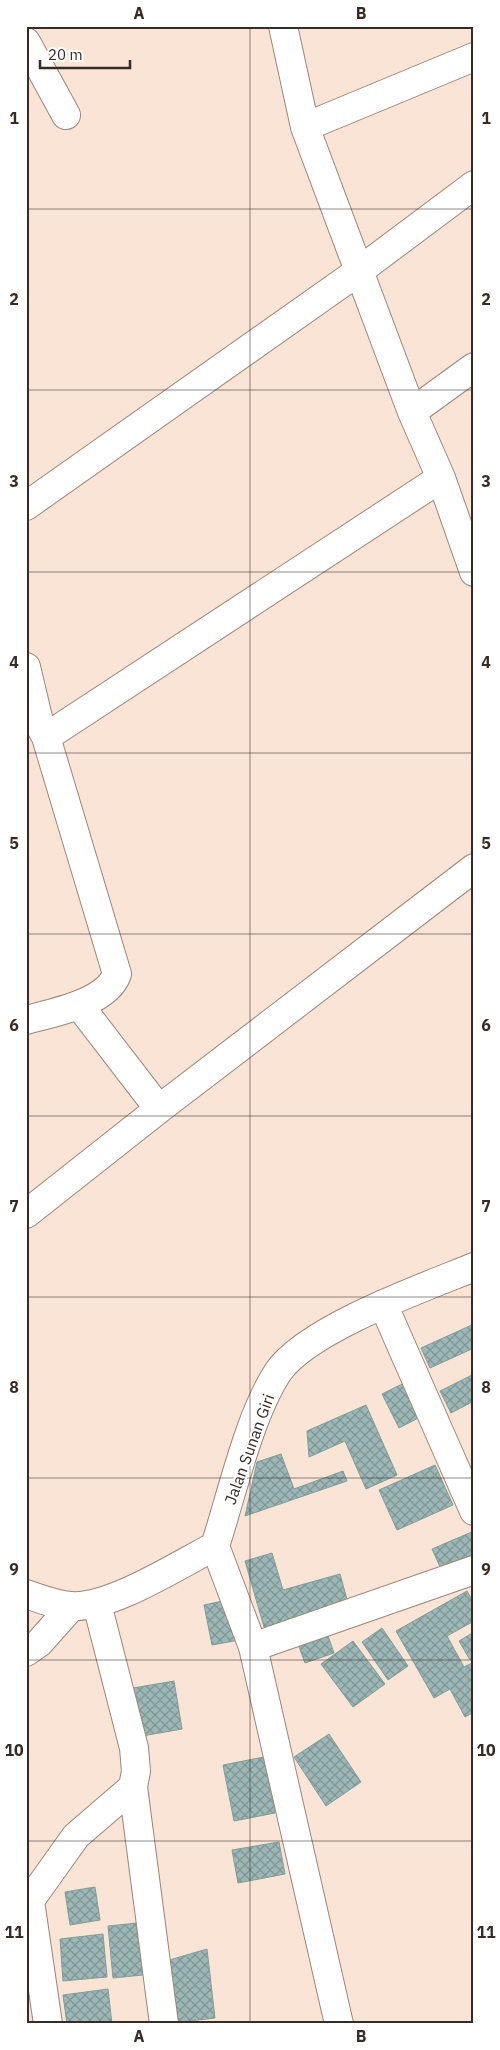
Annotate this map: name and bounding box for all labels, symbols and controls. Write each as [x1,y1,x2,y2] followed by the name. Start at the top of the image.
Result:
[134,3,145,23] text: A
[356,3,367,23] text: B
[40,38,130,70] scale bar
[48,45,83,64] text: 20 m
[9,108,19,128] text: 1
[481,108,491,128] text: 1
[9,289,19,309] text: 2
[481,289,491,309] text: 2
[9,471,19,491] text: 3
[481,471,491,491] text: 3
[9,652,19,672] text: 4
[481,652,491,672] text: 4
[9,833,19,853] text: 5
[481,833,491,853] text: 5
[9,1015,19,1035] text: 6
[481,1015,491,1035] text: 6
[9,1196,19,1216] text: 7
[481,1196,491,1216] text: 7
[9,1377,19,1397] text: 8
[481,1377,491,1397] text: 8
[220,1391,278,1507] street label: Jalan Sunan Giri
[9,1559,19,1579] text: 9
[481,1559,491,1579] text: 9
[4,1740,24,1760] text: 10
[476,1740,496,1760] text: 10
[4,1922,24,1942] text: 11
[476,1922,496,1942] text: 11
[134,2026,145,2046] text: A
[356,2026,367,2046] text: B

